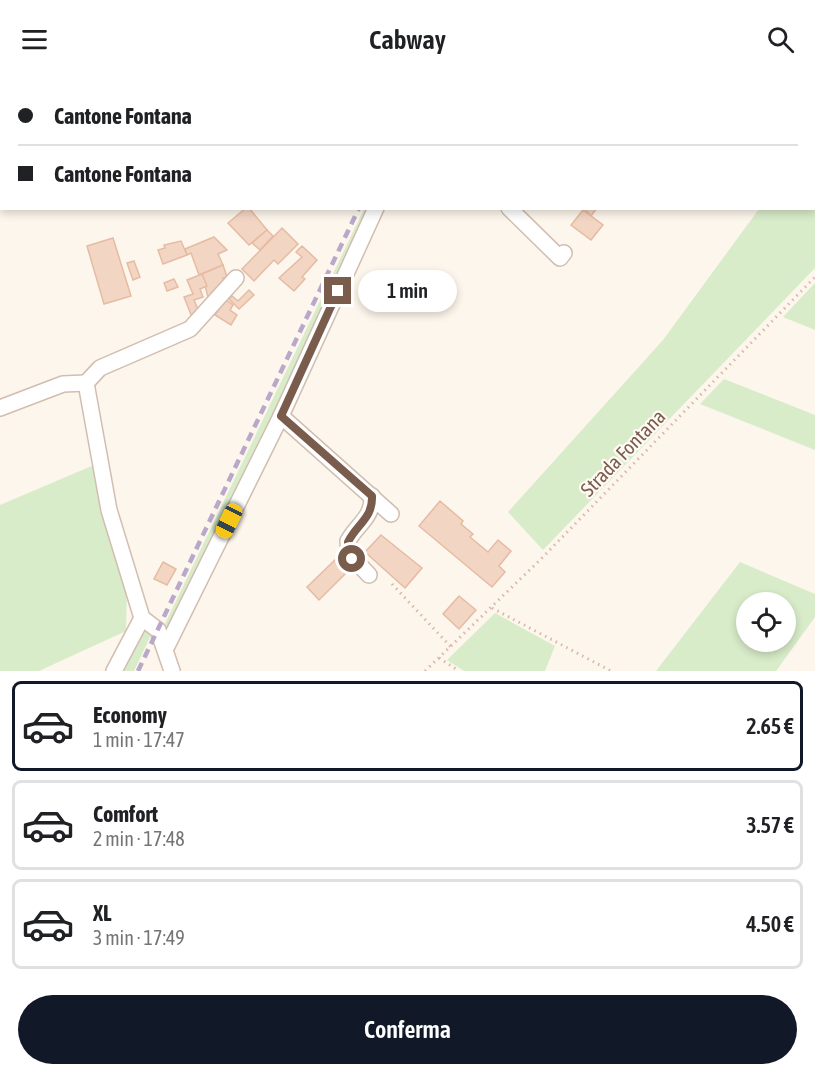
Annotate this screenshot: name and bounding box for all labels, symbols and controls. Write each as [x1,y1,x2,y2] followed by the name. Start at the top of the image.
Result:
[18,23,51,56] icon: menu
[764,23,797,56] icon: search
[369,24,446,55] text: Cabway
[54,103,192,129] text: Cantone Fontana
[54,161,192,187] text: Cantone Fontana
[359,270,458,312] callout: 1 min
[324,277,351,304] route end
[387,279,428,302] text: 1 min
[576,405,670,501] street label: Strada Fontana
[213,501,245,541] car
[338,545,365,572] route start
[736,592,796,652] map controls
[736,592,796,652] button: locate
[21,699,75,753] icon: car
[93,702,167,728] text: Economy
[746,713,794,739] text: 2.65 €
[93,728,185,751] text: 1 min · 17:47
[21,798,75,852] icon: car
[93,801,158,827] text: Comfort
[746,812,794,838] text: 3.57 €
[93,827,185,850] text: 2 min · 17:48
[21,897,75,951] icon: car
[93,900,111,926] text: XL
[746,911,794,937] text: 4.50 €
[93,926,185,949] text: 3 min · 17:49
[18,995,797,1064] button: Conferma

